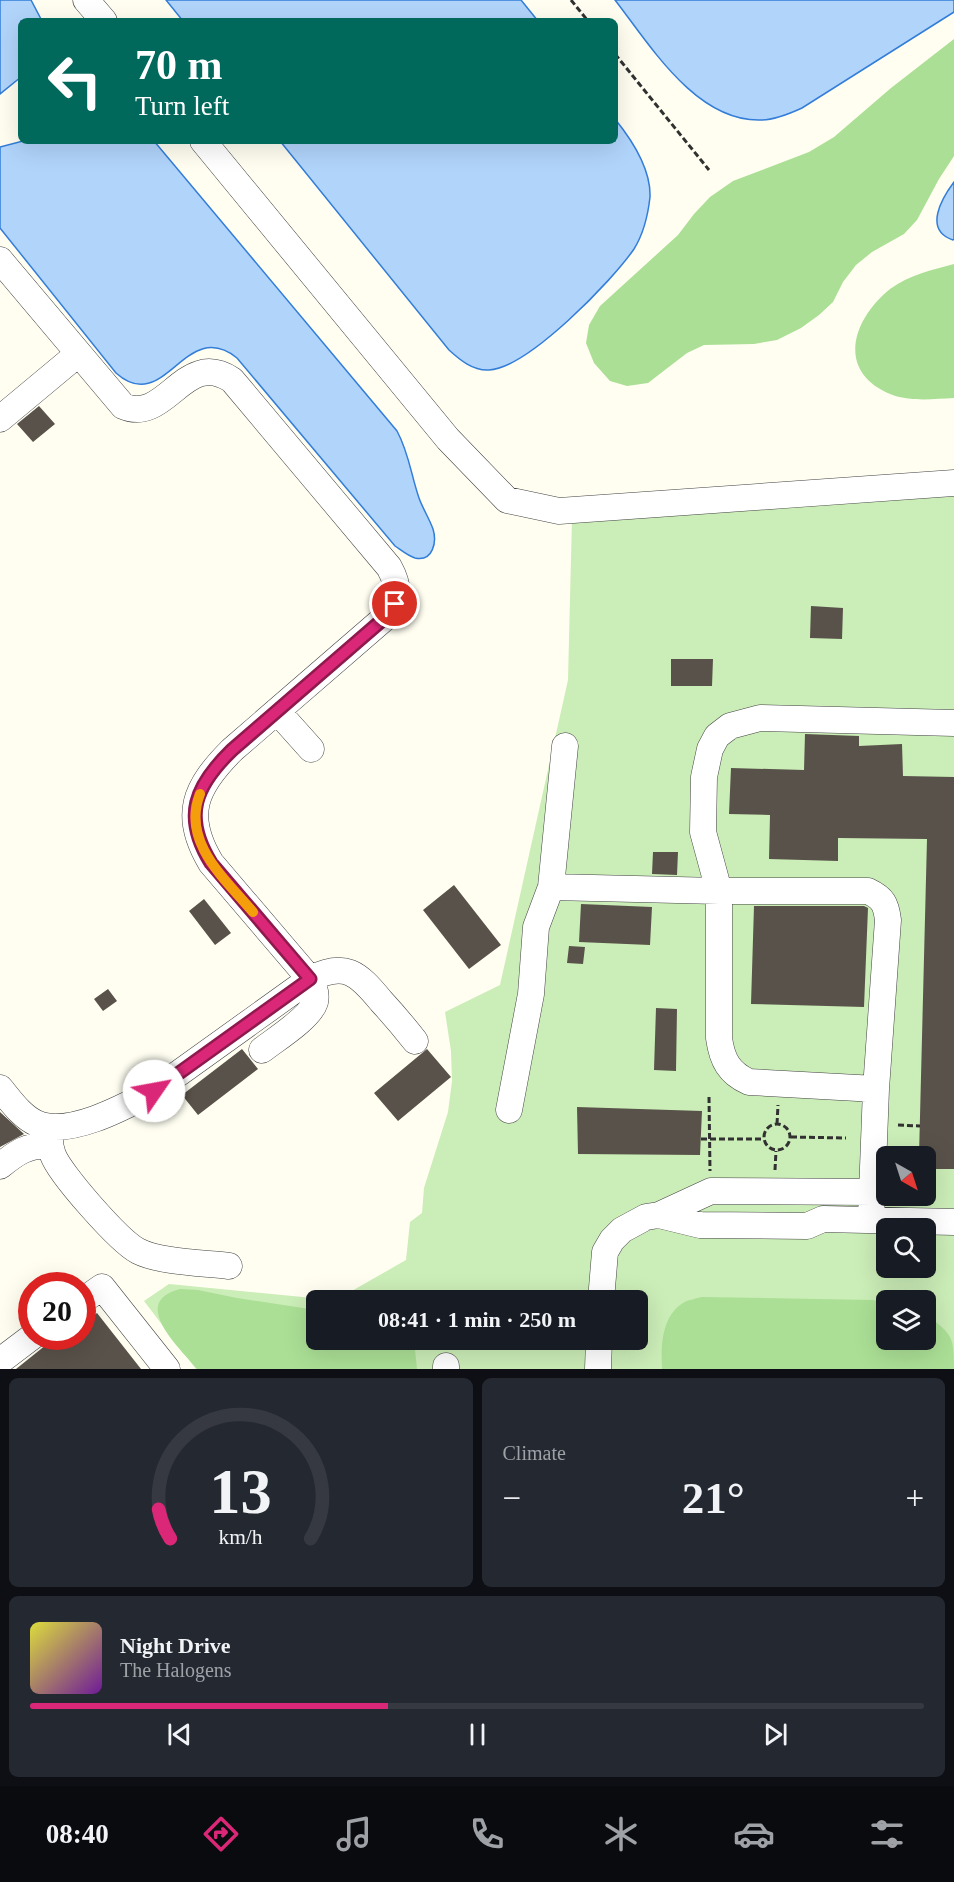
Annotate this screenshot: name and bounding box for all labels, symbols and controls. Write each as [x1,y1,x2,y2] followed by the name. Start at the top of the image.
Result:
[36,42,114,120] icon: left
[135,42,223,88] text: 70 m
[135,91,229,121] text: Turn left
[369,578,420,629] pin
[378,587,411,620] icon: arrive
[122,1059,186,1123] position arrow
[876,1146,936,1206] north arrow
[876,1146,936,1350] map controls
[876,1218,936,1278] button: search
[18,1272,96,1350] speed limit sign: 20
[876,1290,936,1350] button: layers
[378,1307,576,1332] text: 08:41 · 1 min · 250 m
[503,1442,566,1464] text: Climate
[210,1457,272,1526] text: 13
[682,1473,745,1523] text: 21°
[503,1480,521,1516] text: −
[905,1480,924,1516] text: +
[219,1526,263,1550] text: km/h
[120,1633,231,1658] text: Night Drive
[120,1659,232,1681] text: The Halogens
[163,1718,196,1751] icon: previous
[461,1718,494,1751] icon: pause
[759,1718,792,1751] icon: next
[200,1813,242,1855] icon: directions
[333,1813,375,1855] icon: music
[466,1813,508,1855] icon: phone
[600,1813,642,1855] icon: climate
[733,1813,775,1855] icon: car
[866,1813,908,1855] icon: filters
[46,1819,109,1849] text: 08:40

